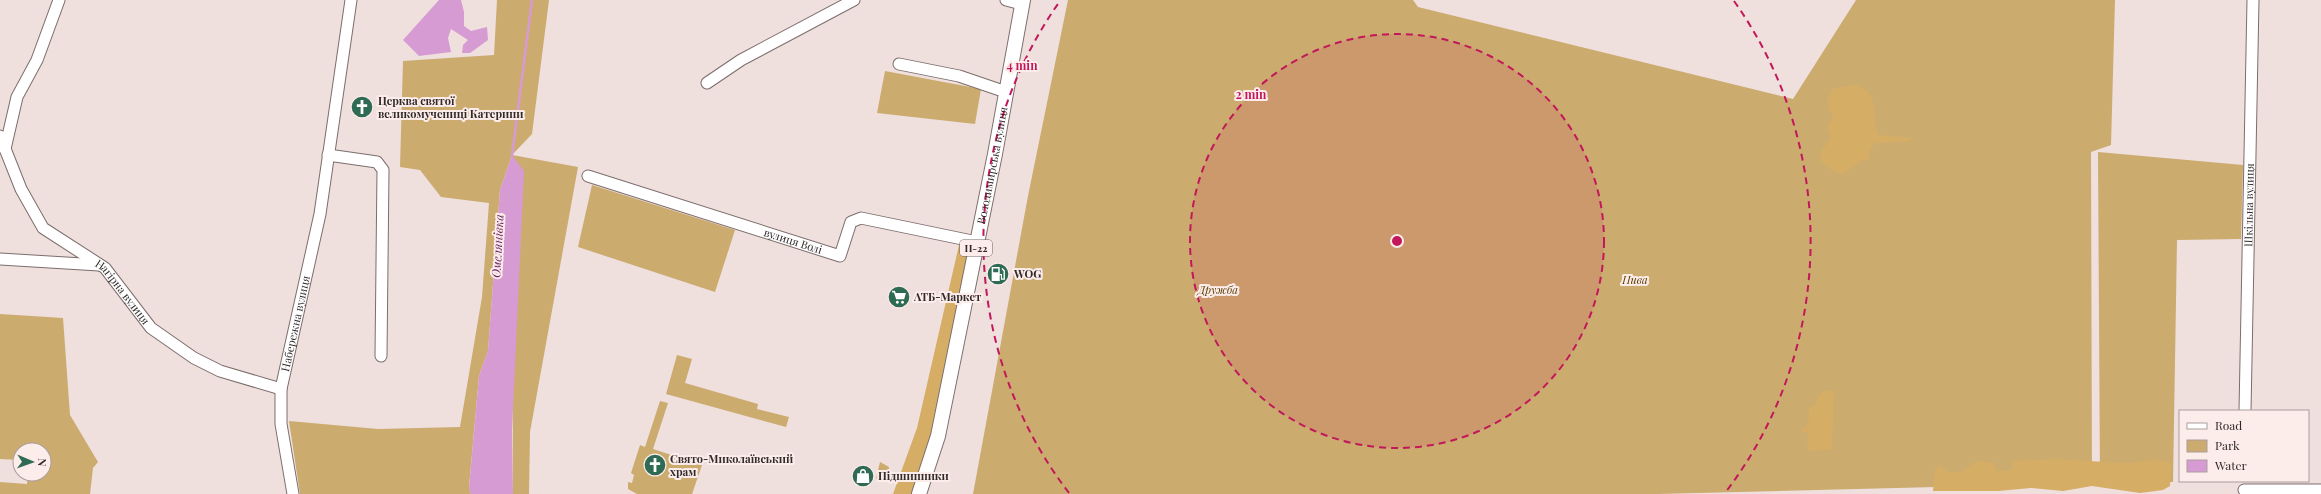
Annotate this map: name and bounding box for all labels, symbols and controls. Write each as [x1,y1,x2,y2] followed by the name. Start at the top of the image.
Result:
[1006,57,1038,73] text: 4 min
[1236,86,1267,102] text: 2 min
[378,93,523,121] place label: Церква святої великомучениці Катерини
[349,94,375,120] church icon: Церква святої великомучениці Катерини
[973,105,1010,225] street label: Володимирська вулиця
[2240,163,2257,247] street label: Шкільна вулиця
[487,214,507,278] water label: Омелянівка
[762,224,824,257] street label: вулиця Волі
[1390,234,1404,248] centre of rings
[960,240,992,256] road number: Н-22
[93,256,154,327] street label: Нагірна вулиця
[985,261,1011,287] fuel station icon: WOG
[1013,266,1041,281] place label: WOG
[1621,272,1648,287] park label: Нива
[277,274,313,373] street label: Набережна вулиця
[1196,282,1238,297] park label: Дружба
[886,284,912,310] supermarket icon: АТБ-Маркет
[913,289,982,304] place label: АТБ-Маркет
[2179,410,2309,482] legend
[2215,417,2242,433] text: Road
[2215,437,2240,453] text: Park
[12,442,52,482] north arrow
[670,451,793,479] place label: Свято-Миколаївський храм
[642,452,668,478] church icon: Свято-Миколаївський храм
[2214,457,2248,473] text: Water
[35,458,50,467] text: N
[850,463,876,489] shop icon: Підшипники
[878,468,949,483] place label: Підшипники

